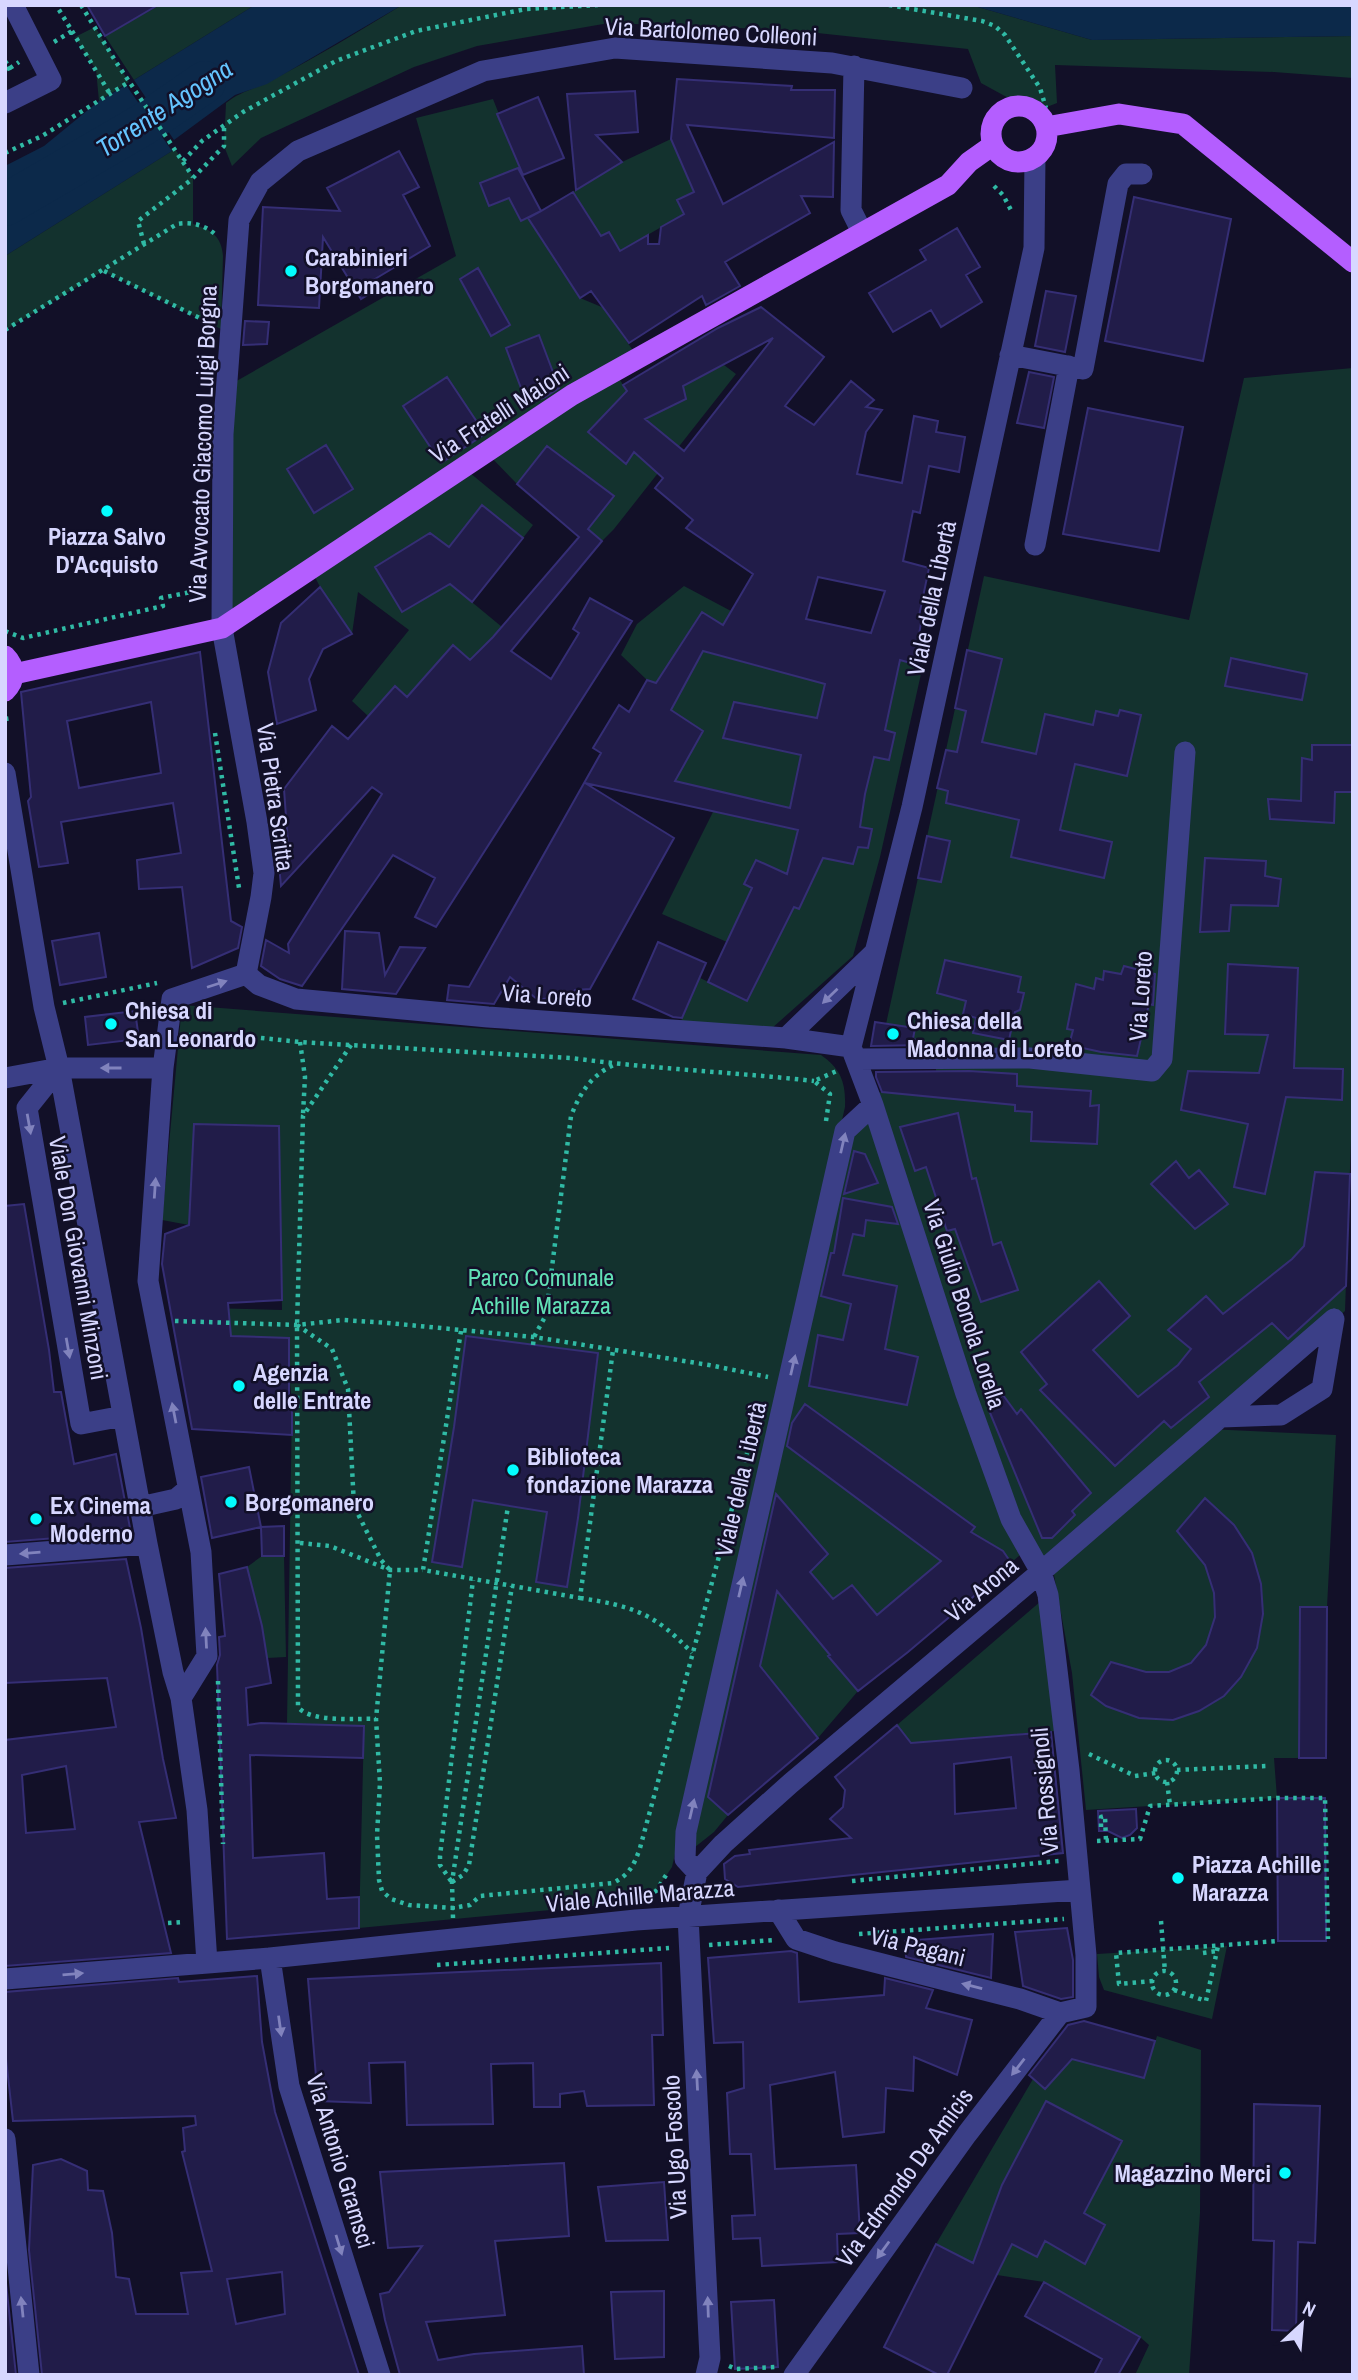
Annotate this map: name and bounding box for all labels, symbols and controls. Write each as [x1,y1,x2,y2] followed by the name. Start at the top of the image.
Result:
[604,9,818,53] street label: Via Bartolomeo Colleoni
[89,51,239,165] water label: Torrente Agogna
[305,241,434,301] place label: Carabinieri Borgomanero
[283,263,299,279] marker: Carabinieri Borgomanero
[180,285,224,603] street label: Via Avvocato Giacomo Luigi Borgna
[423,356,575,470] street label: Via Fratelli Maioni
[99,503,115,519] marker: Piazza Salvo D'Acquisto
[899,517,963,679] street label: Viale della Libertà
[48,520,166,580] place label: Piazza Salvo D'Acquisto
[250,721,302,873] street label: Via Pietra Scritta
[1121,950,1159,1042] street label: Via Loreto
[501,976,593,1014] street label: Via Loreto
[206,978,227,989] one-way arrow
[822,988,839,1004] one-way arrow
[125,994,256,1054] place label: Chiesa di San Leonardo
[907,1004,1083,1064] place label: Chiesa della Madonna di Loreto
[103,1016,119,1032] marker: Chiesa di San Leonardo
[885,1026,901,1042] marker: Chiesa della Madonna di Loreto
[100,1062,122,1074] one-way arrow
[24,1113,35,1135] one-way arrow
[837,1132,848,1154] one-way arrow
[42,1134,116,1382] street label: Viale Don Giovanni Minzoni
[150,1177,161,1199] one-way arrow
[916,1195,1014,1413] street label: Via Giulio Bonola Lorella
[468,1261,614,1321] park label: Parco Comunale Achille Marazza
[63,1338,74,1360] one-way arrow
[788,1354,799,1376] one-way arrow
[253,1356,371,1416] place label: Agenzia delle Entrate
[231,1378,247,1394] marker: Agenzia delle Entrate
[707,1398,773,1560] street label: Viale della Libertà
[168,1402,179,1424] one-way arrow
[527,1440,713,1500] place label: Biblioteca fondazione Marazza
[505,1462,521,1478] marker: Biblioteca fondazione Marazza
[245,1486,374,1518] place label: Borgomanero
[50,1489,151,1549] place label: Ex Cinema Moderno
[223,1494,239,1510] marker: Borgomanero
[28,1511,44,1527] marker: Ex Cinema Moderno
[19,1548,41,1559] one-way arrow
[938,1549,1024,1629] street label: Via Arona
[736,1576,747,1598] one-way arrow
[200,1626,211,1648] one-way arrow
[1022,1726,1066,1856] street label: Via Rossignoli
[686,1798,697,1820] one-way arrow
[1192,1848,1322,1908] place label: Piazza Achille Marazza
[1170,1870,1186,1886] marker: Piazza Achille Marazza
[545,1871,736,1919] street label: Viale Achille Marazza
[867,1919,969,1973] street label: Via Pagani
[62,1968,84,1979] one-way arrow
[960,1981,982,1992] one-way arrow
[275,2015,286,2037] one-way arrow
[1011,2057,1026,2075] one-way arrow
[692,2069,703,2091] one-way arrow
[299,2070,383,2252] street label: Via Antonio Gramsci
[654,2074,694,2220] street label: Via Ugo Foscolo
[828,2081,980,2273] street label: Via Edmondo De Amicis
[1115,2157,1271,2189] place label: Magazzino Merci
[1277,2165,1293,2181] marker: Magazzino Merci
[334,2235,345,2256] one-way arrow
[876,2241,890,2259] one-way arrow
[1267,2289,1337,2359] north arrow
[1299,2295,1320,2323] text: N
[16,2296,27,2318] one-way arrow
[702,2296,713,2318] one-way arrow

